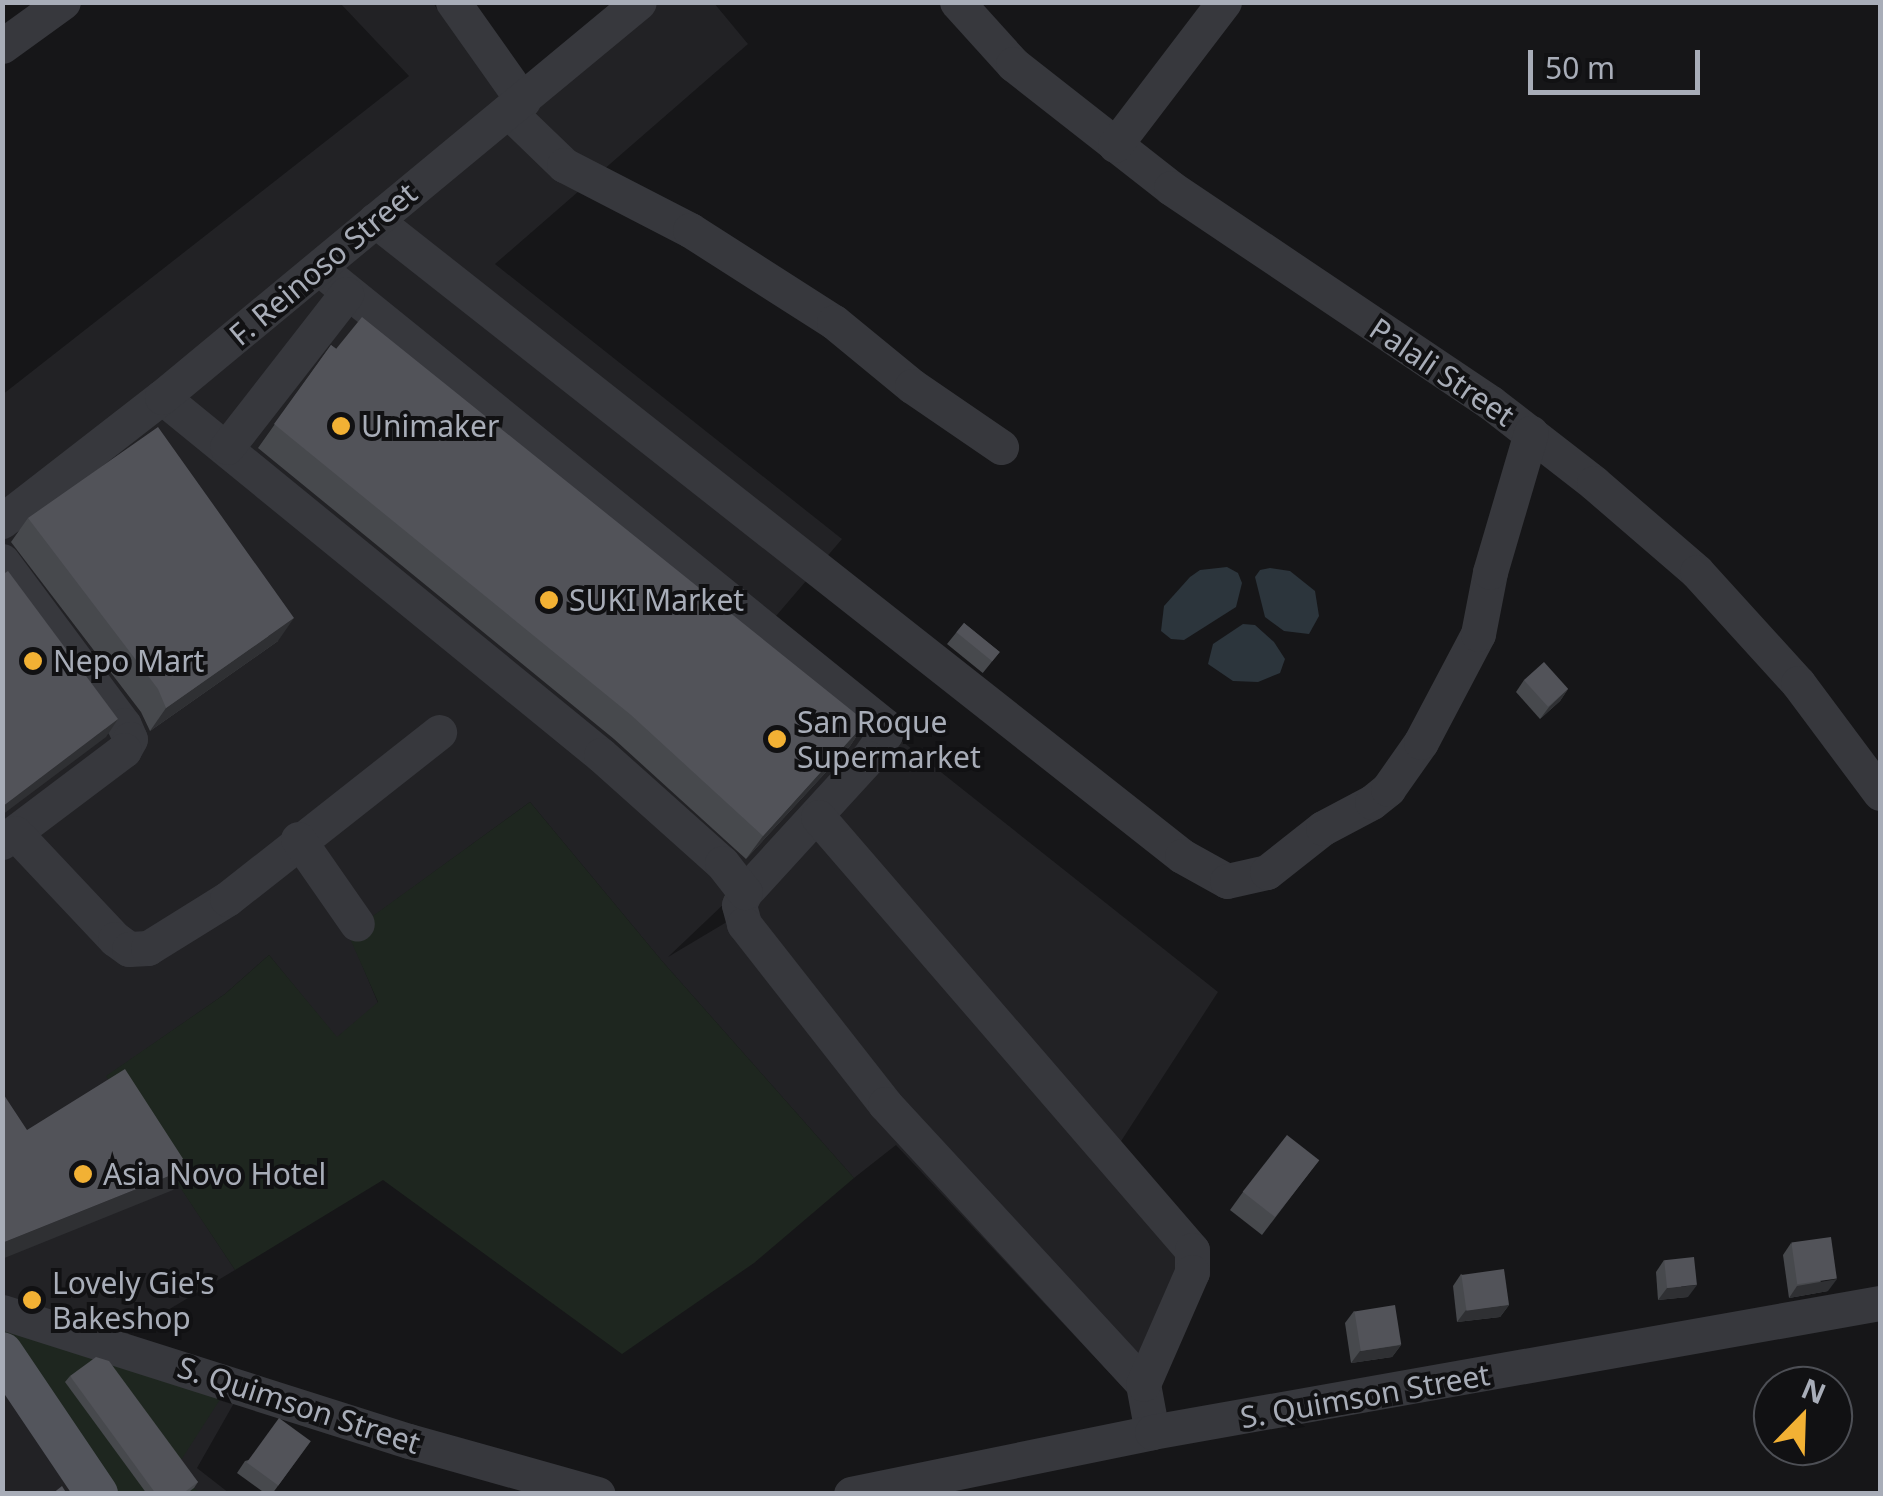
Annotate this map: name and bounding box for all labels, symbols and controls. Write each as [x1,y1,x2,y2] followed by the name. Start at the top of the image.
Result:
[1533,30,1706,92] scale bar
[1545,47,1615,88] text: 50 m
[222,175,424,353] street label: F. Reinoso Street
[1363,310,1521,434] street label: Palali Street
[361,408,499,444] place label: Unimaker
[330,415,352,437] marker: Unimaker
[569,582,744,618] place label: SUKI Market
[538,589,560,611] marker: SUKI Market
[53,643,204,679] place label: Nepo Mart
[22,650,44,672] marker: Nepo Mart
[797,704,981,774] place label: San Roque Supermarket
[766,728,788,750] marker: San Roque Supermarket
[103,1156,326,1192] place label: Asia Novo Hotel
[72,1163,94,1185] marker: Asia Novo Hotel
[52,1265,215,1336] place label: Lovely Gie's Bakeshop
[21,1289,43,1311] marker: Lovely Gie's Bakeshop
[173,1349,425,1461] street label: S. Quimson Street
[1237,1356,1493,1436] street label: S. Quimson Street
[1753,1366,1853,1466] north arrow
[1796,1368,1832,1412] text: N

